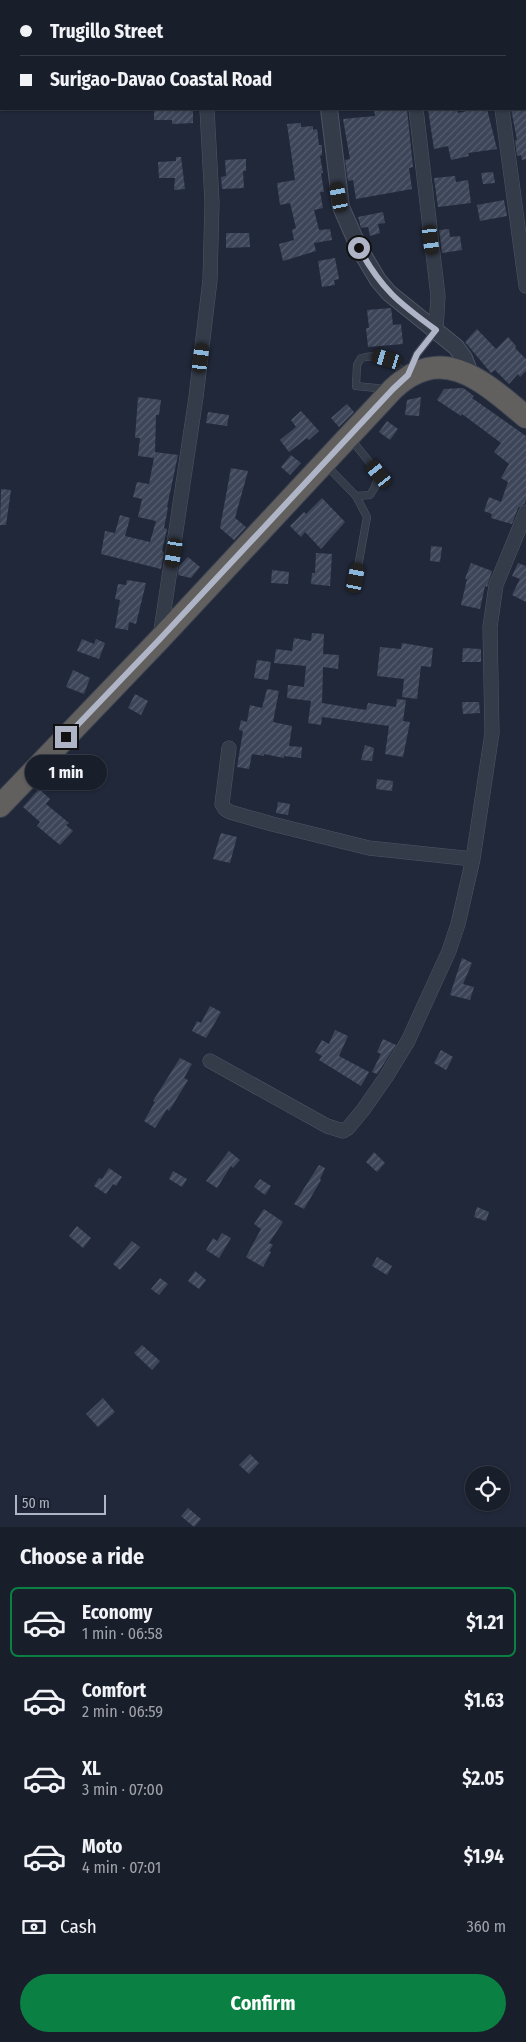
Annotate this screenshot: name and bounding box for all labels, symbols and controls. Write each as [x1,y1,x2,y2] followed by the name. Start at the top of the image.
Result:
[50,20,163,43] text: Trugillo Street
[50,68,272,91] text: Surigao-Davao Coastal Road
[328,181,349,213] car
[421,224,440,256] car
[348,237,370,259] route start
[191,342,210,374] car
[370,347,403,371] car
[363,458,394,490] car
[164,537,183,569] car
[345,562,366,594] car
[55,726,77,748] route end
[25,754,107,790] callout: 1 min
[49,763,83,782] text: 1 min
[465,1466,510,1511] map controls
[465,1466,510,1511] button: locate
[15,1492,106,1515] scale bar
[22,1495,50,1512] text: 50 m
[20,1543,144,1570] text: Choose a ride
[22,1600,67,1645] icon: car
[82,1601,152,1624] text: Economy
[466,1611,504,1634] text: $1.21
[82,1624,163,1643] text: 1 min · 06:58
[22,1678,67,1723] icon: car
[82,1679,146,1702] text: Comfort
[464,1689,504,1712] text: $1.63
[82,1702,163,1721] text: 2 min · 06:59
[22,1756,67,1801] icon: car
[82,1757,101,1780] text: XL
[462,1767,504,1790] text: $2.05
[82,1780,163,1799] text: 3 min · 07:00
[22,1834,67,1879] icon: car
[82,1835,122,1858] text: Moto
[464,1845,504,1868] text: $1.94
[82,1858,161,1877] text: 4 min · 07:01
[20,1913,48,1941] icon: cash
[60,1915,97,1938] text: Cash
[466,1917,506,1936] text: 360 m
[20,1974,506,2032] button: Confirm

